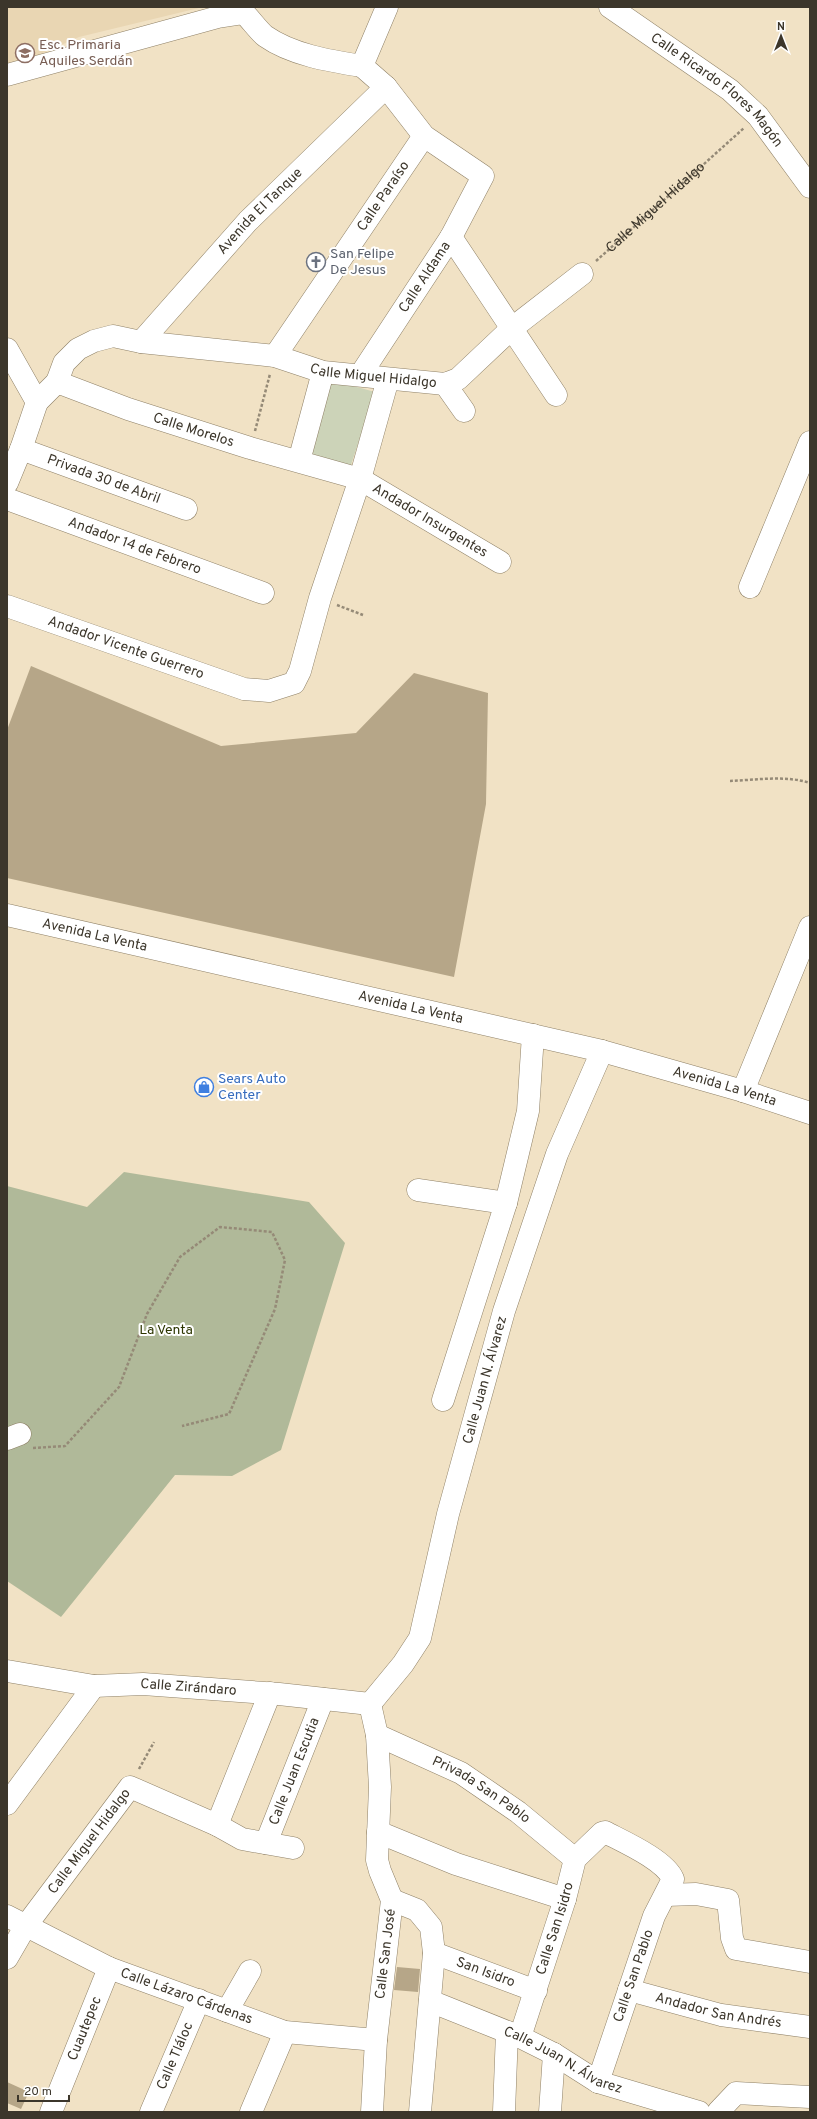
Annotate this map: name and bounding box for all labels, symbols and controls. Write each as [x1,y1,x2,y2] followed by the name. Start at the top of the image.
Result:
[761,16,801,56] north arrow
[777,20,785,34] text: N
[647,29,787,151] street label: Calle Ricardo Flores Magón
[39,37,133,70] place label: Esc. Primaria Aquiles Serdán
[14,42,36,64] school or university icon: Esc. Primaria Aquiles Serdán
[353,158,413,235] street label: Calle Paraíso
[602,158,709,256] street label: Calle Miguel Hidalgo
[214,164,306,258] street label: Avenida El Tanque
[395,238,454,316] street label: Calle Aldama
[330,246,394,279] place label: San Felipe De Jesus
[305,251,327,273] church icon: San Felipe De Jesus
[308,360,438,392] street label: Calle Miguel Hidalgo
[151,409,236,451] street label: Calle Morelos
[45,451,163,507] street label: Privada 30 de Abril
[369,480,491,561] street label: Andador Insurgentes
[66,514,204,578] street label: Andador 14 de Febrero
[46,612,206,683] street label: Andador Vicente Guerrero
[41,915,149,955] street label: Avenida La Venta
[356,987,465,1027] street label: Avenida La Venta
[671,1063,779,1110] street label: Avenida La Venta
[218,1071,286,1104] place label: Sears Auto Center
[193,1076,215,1098] shop icon: Sears Auto Center
[459,1314,511,1446] street label: Calle Juan N. Álvarez
[139,1322,193,1339] park label: La Venta
[140,1675,238,1699] street label: Calle Zirándaro
[265,1715,323,1828] street label: Calle Juan Escutia
[429,1753,534,1827] street label: Privada San Pablo
[44,1785,134,1897] street label: Calle Miguel Hidalgo
[532,1880,577,1977] street label: Calle San Isidro
[372,1908,400,2000] street label: Calle San José
[610,1927,658,2025] street label: Calle San Pablo
[454,1953,518,1991] street label: San Isidro
[118,1964,255,2028] street label: Calle Lázaro Cárdenas
[653,1989,783,2032] street label: Andador San Andrés
[64,1994,105,2063] street label: Cuautepec
[153,2019,197,2092] street label: Calle Tláloc
[501,2023,624,2097] street label: Calle Juan N. Álvarez
[18,2077,69,2103] scale bar
[24,2084,52,2100] text: 20 m

